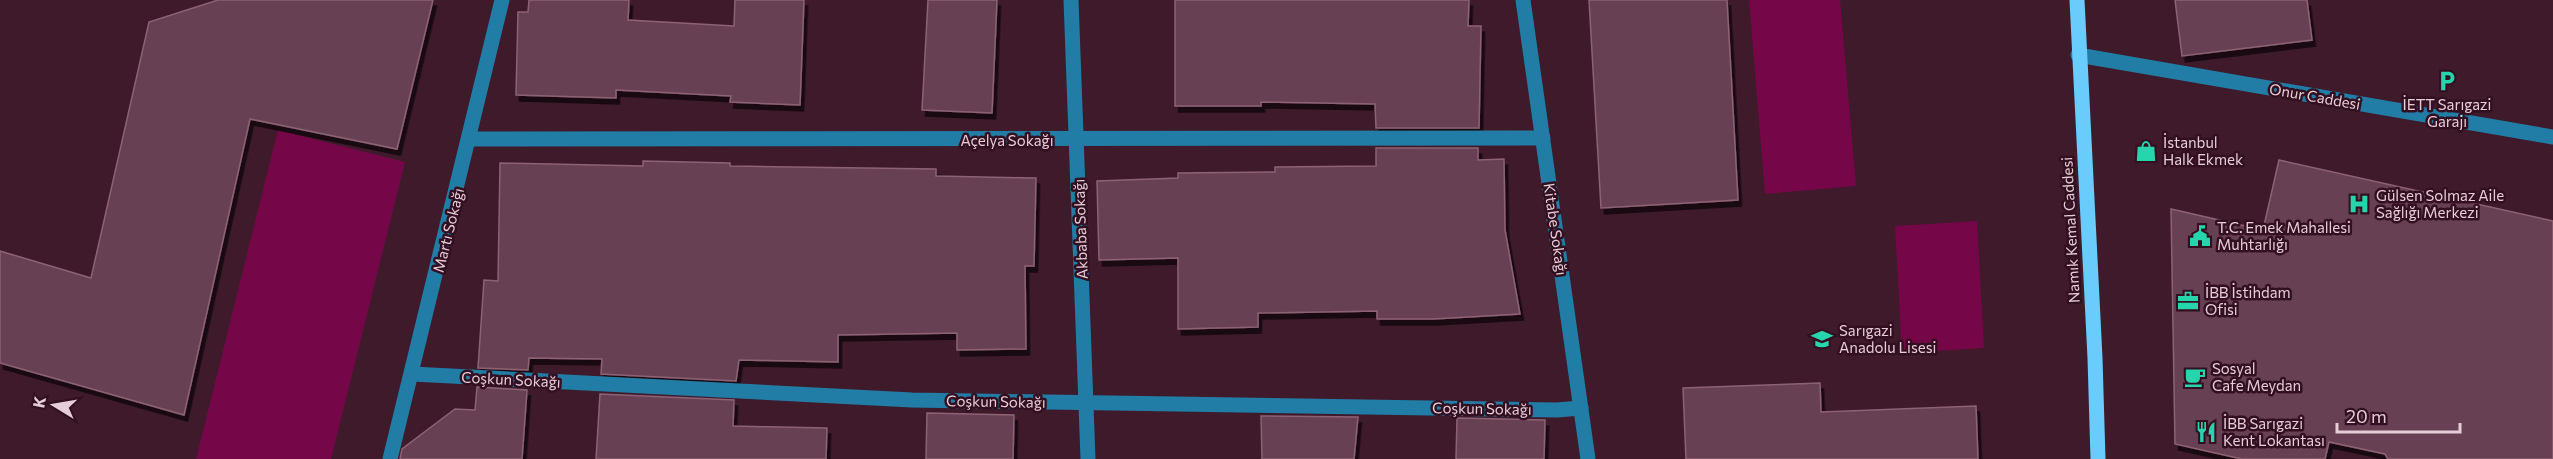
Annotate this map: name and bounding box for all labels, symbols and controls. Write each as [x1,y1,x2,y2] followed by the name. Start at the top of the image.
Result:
[2435,69,2459,93] parking icon: İETT Sarıgazi Garajı
[2268,79,2362,113] street label: Onur Caddesi
[2403,95,2491,130] place label: İETT Sarıgazi Garajı
[960,131,1054,149] street label: Açelya Sokağı
[2163,133,2243,168] place label: İstanbul Halk Ekmek
[2134,139,2158,163] shop icon: İstanbul Halk Ekmek
[2057,157,2083,303] street label: Namık Kemal Caddesi
[1069,178,1091,280] street label: Akbaba Sokağı
[1541,182,1571,276] street label: Kitabe Sokağı
[429,186,467,274] street label: Martı Sokağı
[2376,186,2504,221] place label: Gülsen Solmaz Aile Sağlığı Merkezi
[2347,192,2371,216] hospital icon: Gülsen Solmaz Aile Sağlığı Merkezi
[2217,218,2351,253] place label: T.C. Emek Mahallesi Muhtarlığı
[2188,224,2212,248] public building icon: T.C. Emek Mahallesi Muhtarlığı
[2205,283,2291,318] place label: İBB İstihdam Ofisi
[2176,289,2200,313] office icon: İBB İstihdam Ofisi
[1839,321,1936,356] place label: Sarıgazi Anadolu Lisesi
[1810,327,1834,351] school or university icon: Sarıgazi Anadolu Lisesi
[2212,359,2301,394] place label: Sosyal Cafe Meydan
[2183,365,2207,389] cafe icon: Sosyal Cafe Meydan
[461,367,561,391] street label: Coşkun Sokağı
[24,375,84,435] north arrow
[946,391,1046,411] street label: Coşkun Sokağı
[28,395,49,409] text: K
[2337,396,2460,434] scale bar
[1432,398,1532,418] street label: Coşkun Sokağı
[2346,405,2387,427] text: 20 m
[2223,414,2325,449] place label: İBB Sarıgazi Kent Lokantası
[2194,420,2218,444] restaurant icon: İBB Sarıgazi Kent Lokantası

